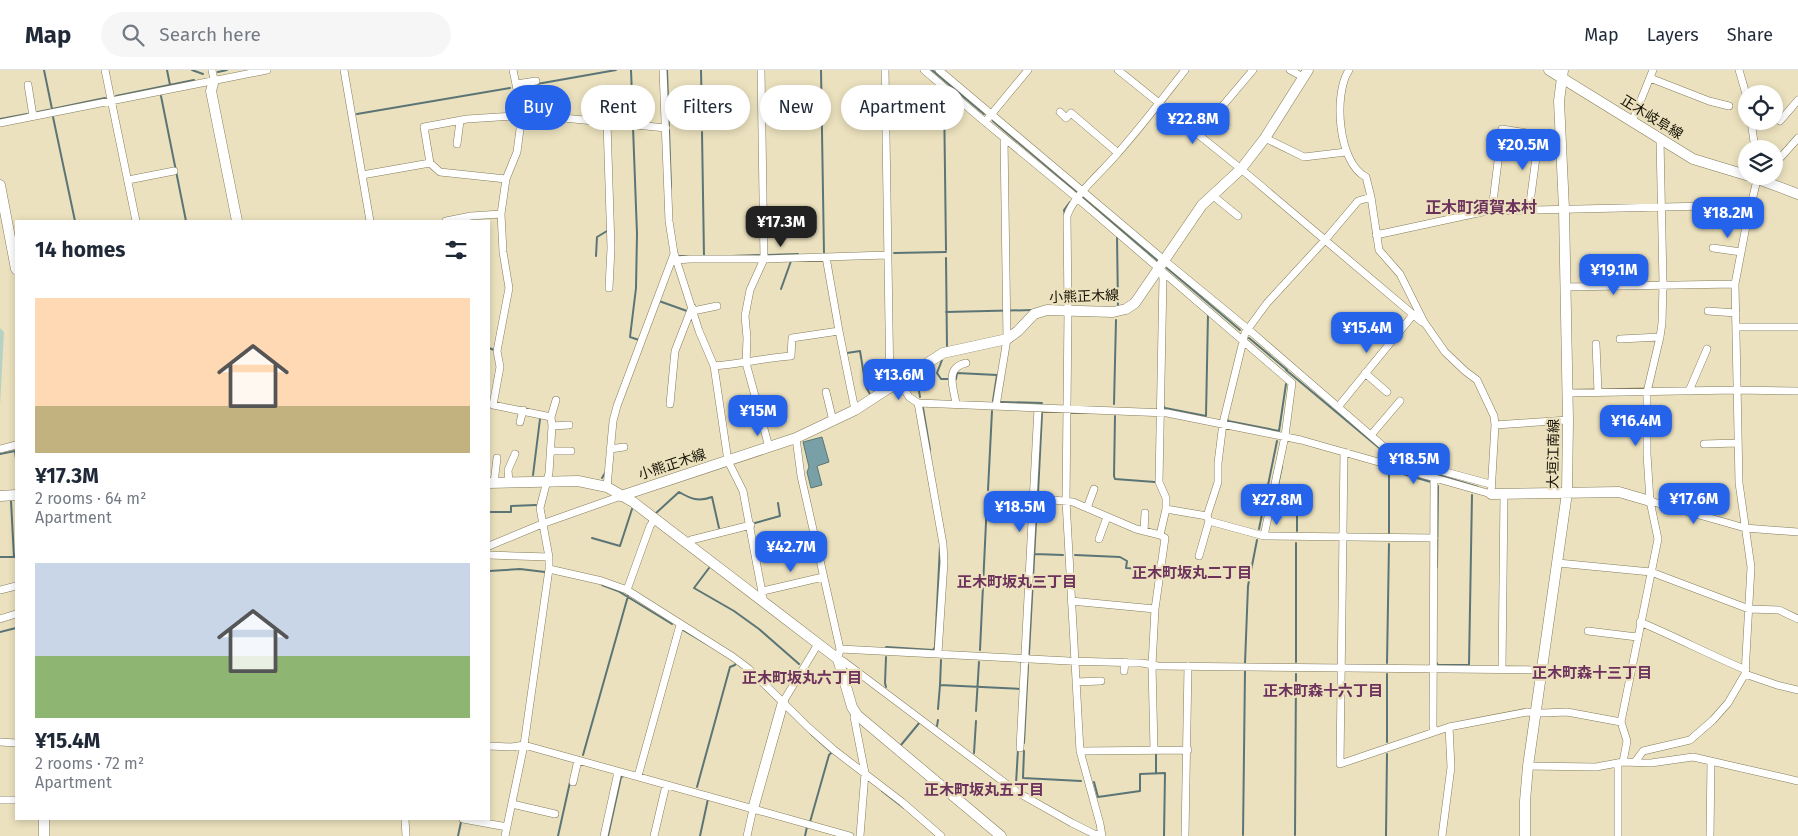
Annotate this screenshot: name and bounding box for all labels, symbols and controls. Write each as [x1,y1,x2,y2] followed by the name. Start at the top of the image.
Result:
[101,12,451,57] search box
[25,21,71,49] text: Map
[119,21,147,49] icon: search
[159,23,261,46] text: Search here
[1584,24,1619,46] text: Map
[1647,24,1699,46] text: Layers
[1727,24,1773,46] text: Share
[505,85,571,130] chip: Buy
[581,85,655,130] chip: Rent
[665,85,750,130] chip: Filters
[760,85,831,130] chip: New
[841,85,964,130] chip: Apartment
[1738,85,1783,185] map controls
[1738,85,1783,130] button: locate
[1618,92,1686,143] street label: 正木岐阜線
[1152,102,1234,145] pin: ¥22.8M
[1167,109,1219,128] text: ¥22.8M
[1482,128,1564,171] pin: ¥20.5M
[1497,135,1549,154] text: ¥20.5M
[1738,140,1783,185] button: layers
[1687,196,1769,239] pin: ¥18.2M
[1425,198,1537,217] district label: 正木町須賀本村
[1703,203,1753,222] text: ¥18.2M
[740,206,822,248] pin: ¥17.3M
[757,212,805,231] text: ¥17.3M
[442,236,470,264] icon: filters
[35,237,125,263] text: 14 homes
[1573,254,1655,296] pin: ¥19.1M
[1590,260,1638,279] text: ¥19.1M
[1049,287,1119,306] street label: 小熊正木線
[1326,312,1408,354] pin: ¥15.4M
[1342,318,1392,337] text: ¥15.4M
[208,331,298,421] icon: home
[858,358,940,401] pin: ¥13.6M
[874,365,924,384] text: ¥13.6M
[728,394,788,437] pin: ¥15M
[739,401,777,420] text: ¥15M
[1595,404,1677,447] pin: ¥16.4M
[1611,411,1661,430] text: ¥16.4M
[1544,419,1563,489] street label: 大垣江南線
[1373,442,1455,485] pin: ¥18.5M
[636,446,708,483] street label: 小熊正木線
[1389,449,1439,468] text: ¥18.5M
[35,463,99,489] text: ¥17.3M
[1653,482,1735,525] pin: ¥17.6M
[1236,484,1318,526] pin: ¥27.8M
[35,489,146,508] text: 2 rooms · 64 m²
[1670,489,1718,508] text: ¥17.6M
[979,490,1061,533] pin: ¥18.5M
[1252,490,1302,509] text: ¥27.8M
[995,497,1045,516] text: ¥18.5M
[35,508,112,527] text: Apartment
[750,530,832,573] pin: ¥42.7M
[766,537,816,556] text: ¥42.7M
[1132,564,1252,582] district label: 正木町坂丸二丁目
[957,573,1077,591] district label: 正木町坂丸三丁目
[208,596,298,686] icon: home
[1532,664,1652,682] district label: 正木町森十三丁目
[742,669,862,687] district label: 正木町坂丸六丁目
[1263,682,1383,700] district label: 正木町森十六丁目
[35,728,100,754] text: ¥15.4M
[35,754,144,773] text: 2 rooms · 72 m²
[35,773,112,792] text: Apartment
[924,781,1044,799] district label: 正木町坂丸五丁目

